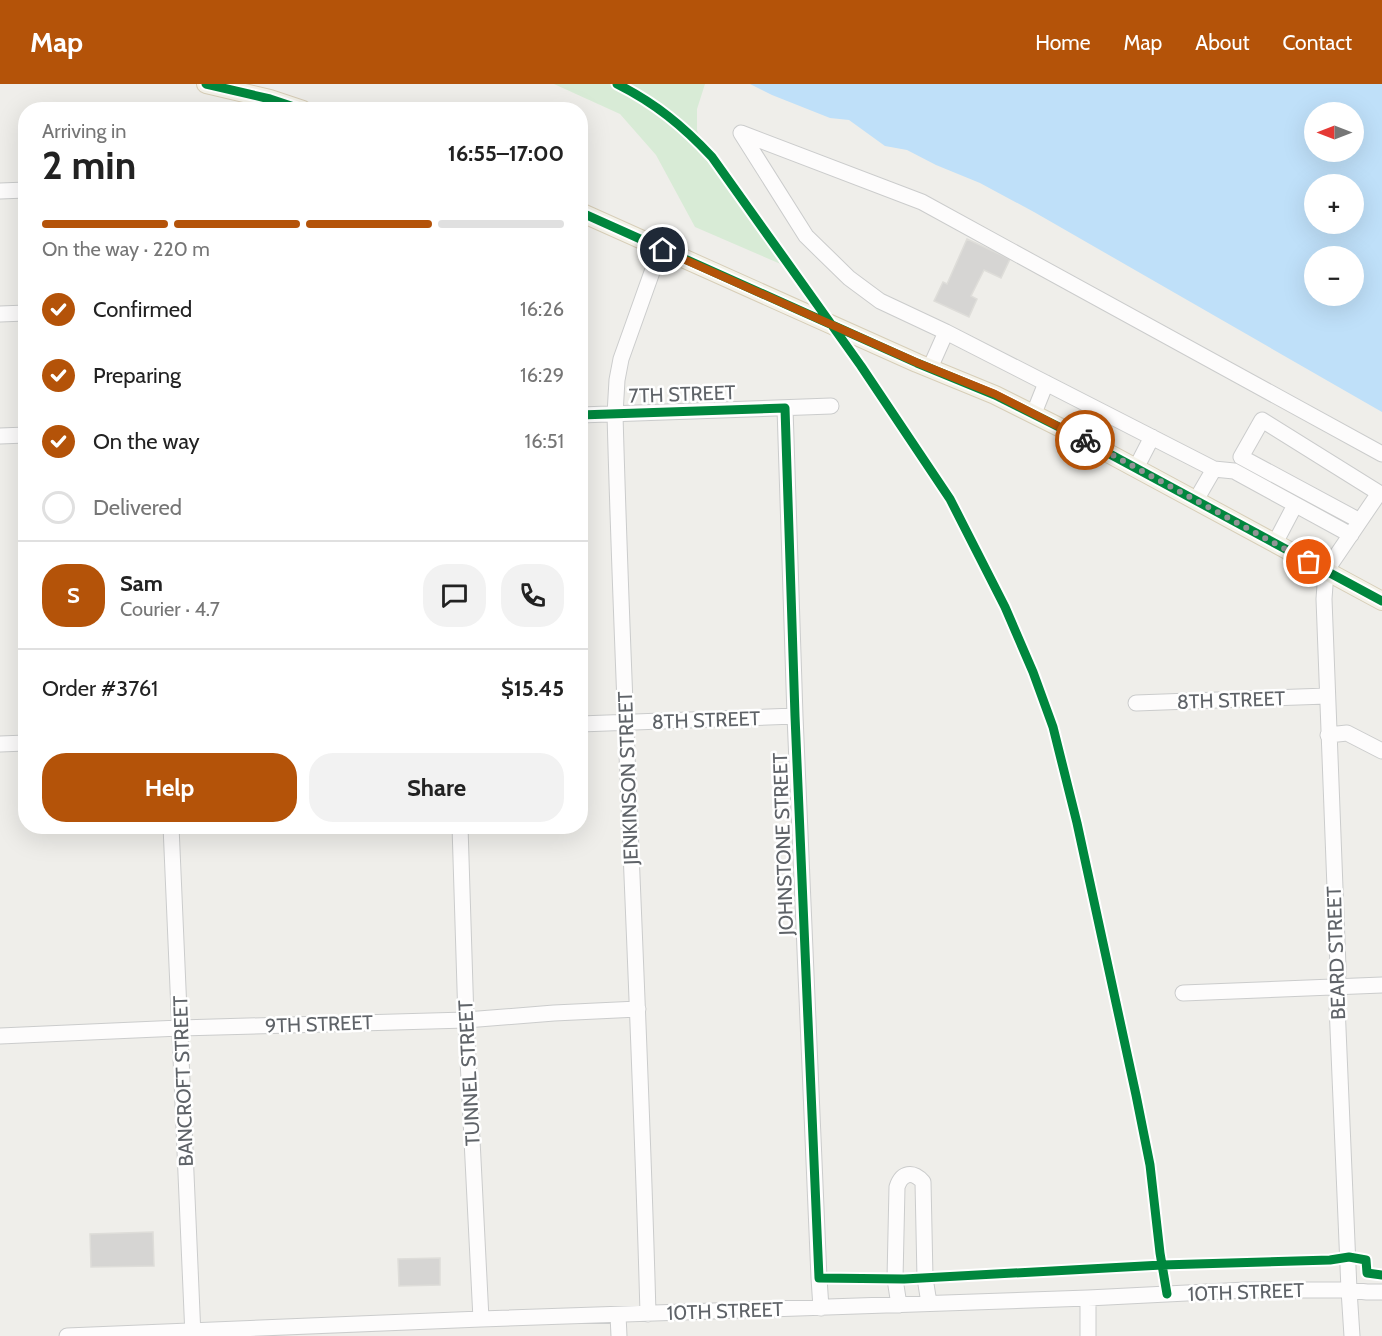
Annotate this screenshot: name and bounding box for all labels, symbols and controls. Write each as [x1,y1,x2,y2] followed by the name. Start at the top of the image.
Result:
[30,25,83,59] text: Map
[1035,30,1091,55] text: Home
[1124,30,1162,55] text: Map
[1195,30,1249,55] text: About
[1282,30,1352,55] text: Contact
[1304,102,1364,162] north arrow
[1304,102,1364,306] map controls
[42,119,126,143] text: Arriving in
[448,140,564,167] text: 16:55–17:00
[42,141,136,189] text: 2 min
[1304,174,1364,234] button: +
[637,224,688,275] pin
[646,233,679,266] icon: home
[42,237,210,261] text: On the way · 220 m
[1304,246,1364,306] button: −
[42,293,75,326] icon: check
[93,296,192,323] text: Confirmed
[520,297,564,321] text: 16:26
[42,359,75,392] icon: check
[93,362,181,389] text: Preparing
[520,363,564,387] text: 16:29
[628,380,736,408] street label: 7TH STREET
[1055,410,1115,470] courier
[1069,424,1102,457] icon: bike
[42,425,75,458] icon: check
[93,428,200,455] text: On the way
[525,429,564,453] text: 16:51
[93,494,182,521] text: Delivered
[1283,536,1334,587] pin
[1292,545,1325,578] icon: bag
[423,564,486,627] button: chat
[501,564,564,627] button: phone
[120,570,163,597] text: Sam
[67,582,80,609] text: S
[120,597,220,621] text: Courier · 4.7
[42,675,158,702] text: Order #3761
[501,675,564,702] text: $15.45
[1176,686,1286,714] street label: 8TH STREET
[613,690,643,866] street label: JENKINSON STREET
[651,706,761,734] street label: 8TH STREET
[768,752,798,937] street label: JOHNSTONE STREET
[42,753,297,822] button: Help
[309,753,564,822] button: Share
[1322,885,1350,1020] street label: BEARD STREET
[168,995,198,1167] street label: BANCROFT STREET
[453,999,485,1147] street label: TUNNEL STREET
[265,1010,374,1038] street label: 9TH STREET
[1187,1278,1305,1306] street label: 10TH STREET
[666,1297,784,1325] street label: 10TH STREET

